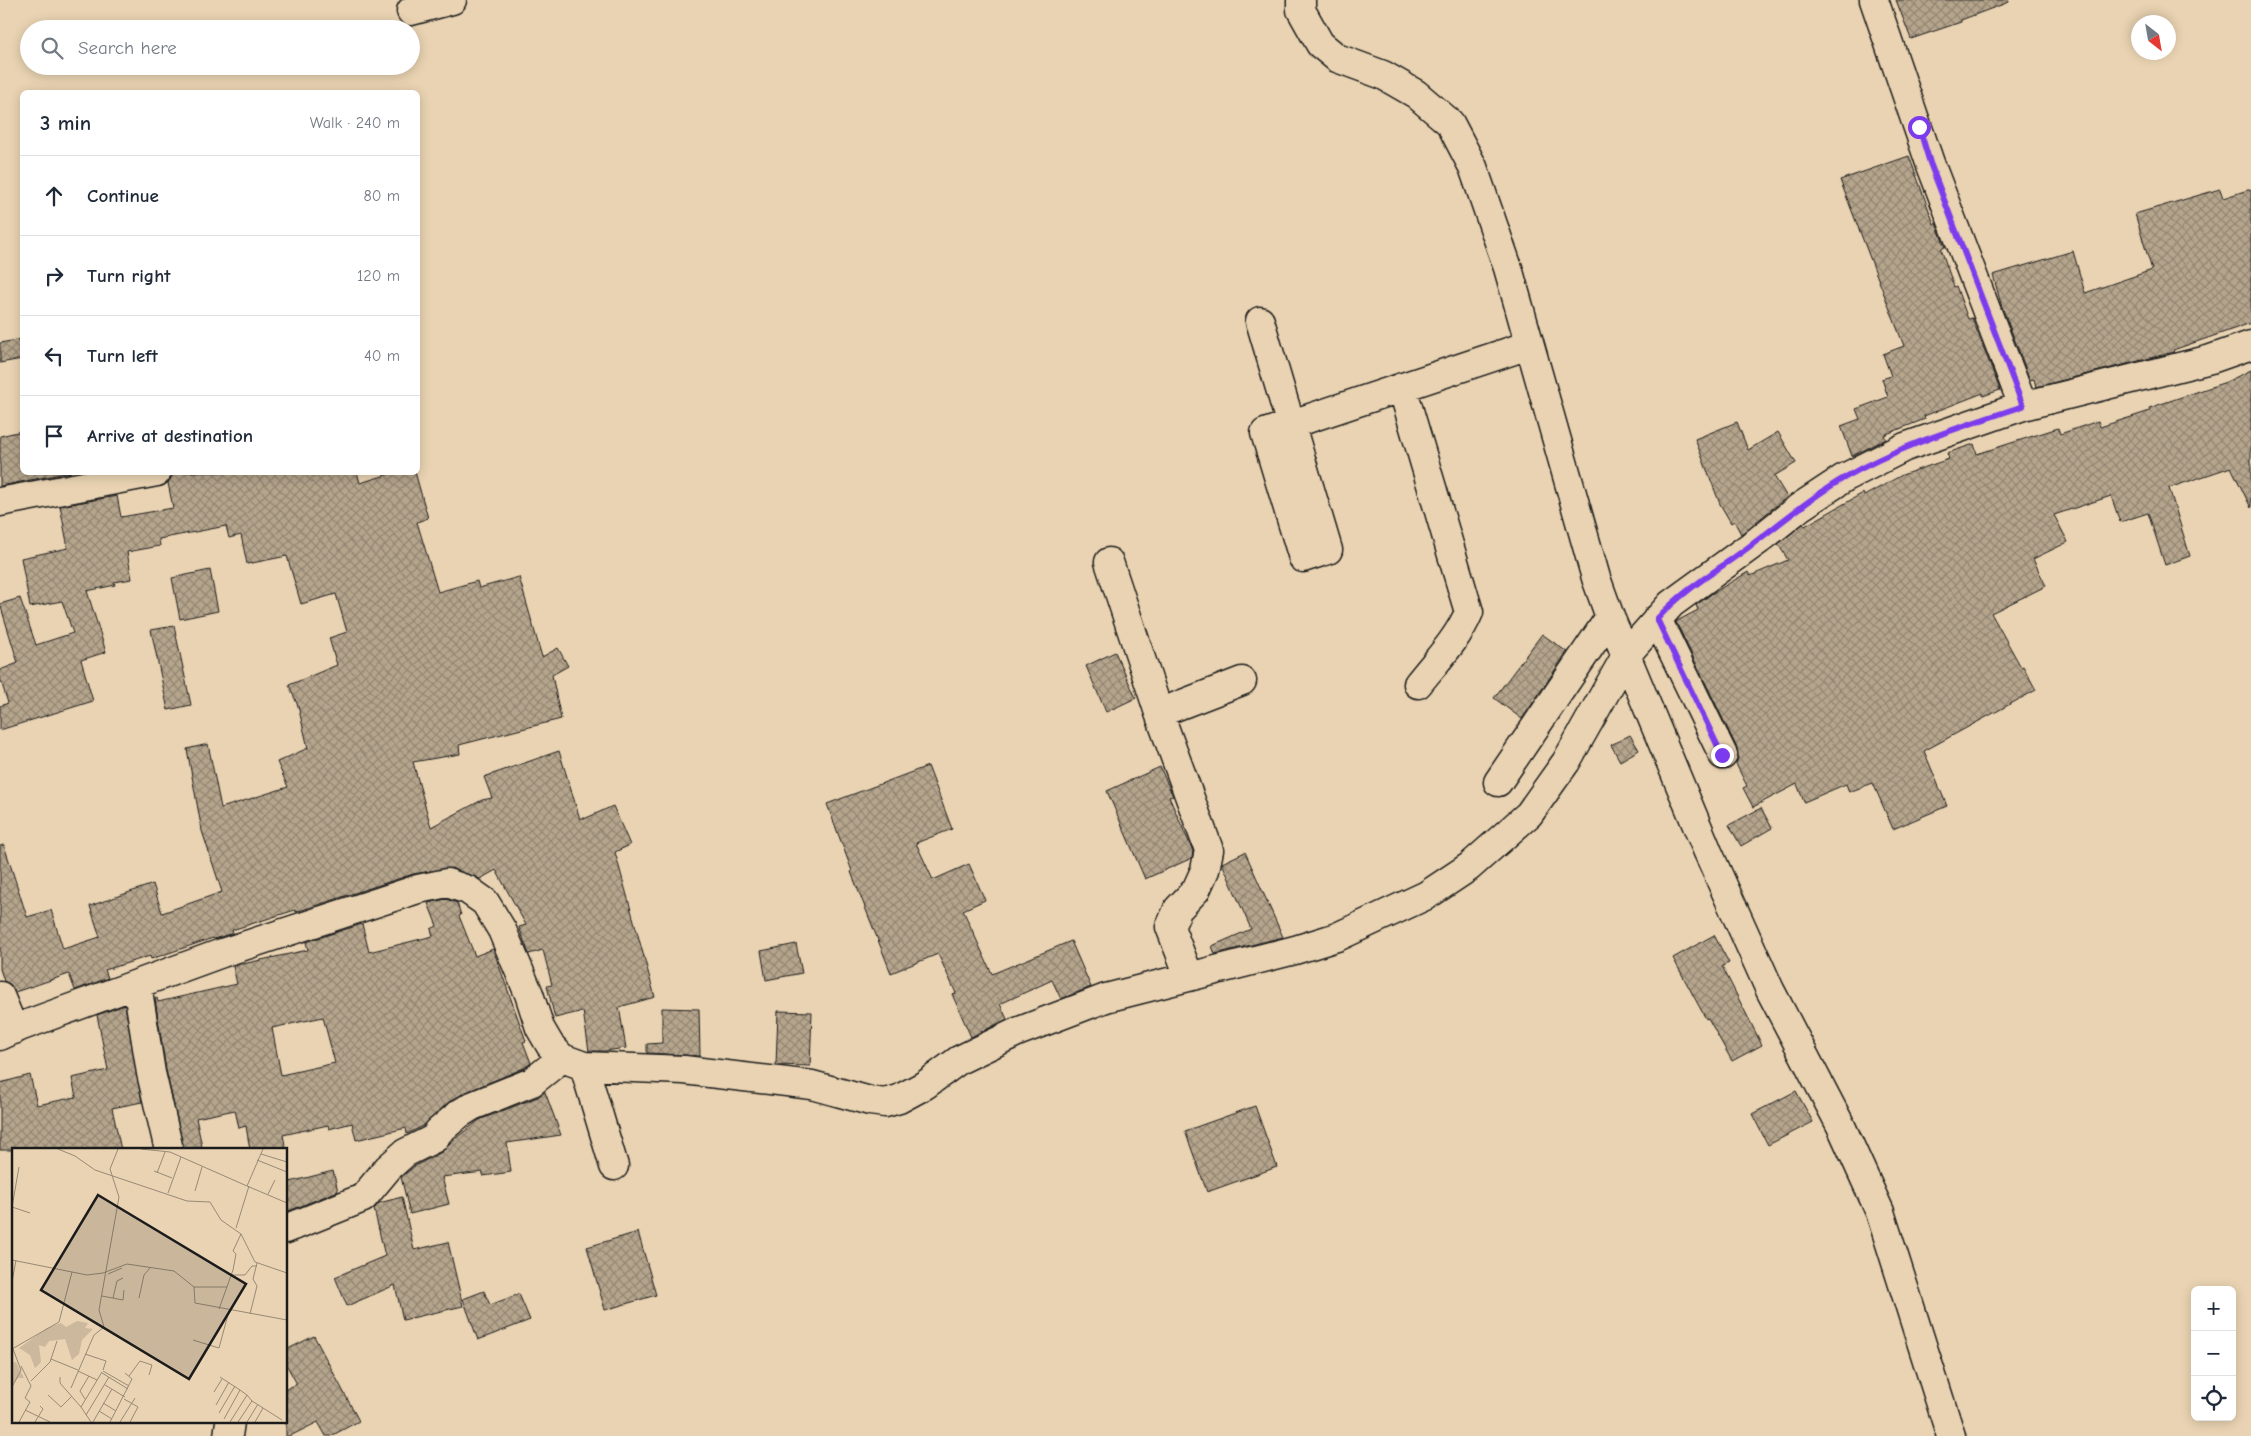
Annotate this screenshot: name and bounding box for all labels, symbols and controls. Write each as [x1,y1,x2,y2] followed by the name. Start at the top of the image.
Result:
[2131,15,2176,60] north arrow
[20,20,420,75] search box
[38,34,66,62] icon: search
[78,37,177,59] text: Search here
[40,111,91,135] text: 3 min
[310,114,400,132] text: Walk · 240 m
[1908,116,1931,139] route start
[40,182,68,210] icon: ahead
[87,185,159,207] text: Continue
[363,187,400,205] text: 80 m
[40,262,68,290] icon: right
[87,265,171,287] text: Turn right
[357,267,400,285] text: 120 m
[40,342,68,370] icon: left
[87,345,158,367] text: Turn left
[364,347,400,365] text: 40 m
[40,422,68,450] icon: arrive
[87,425,253,447] text: Arrive at destination
[1711,744,1734,767] route end
[12,1148,288,1424] inset map
[2191,1286,2236,1421] map controls
[2191,1286,2236,1331] button: +
[2191,1331,2236,1376] button: −
[2191,1376,2236,1421] button: locate

